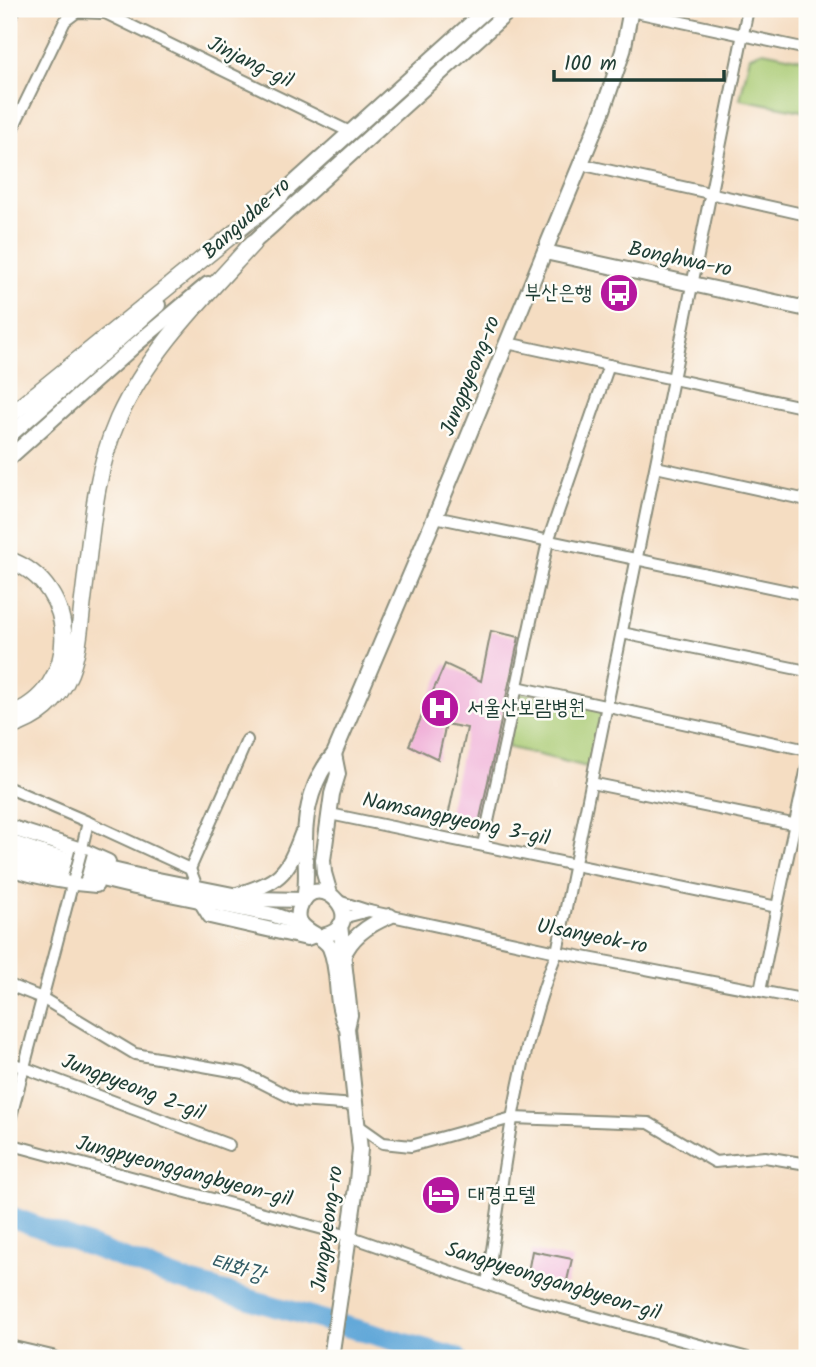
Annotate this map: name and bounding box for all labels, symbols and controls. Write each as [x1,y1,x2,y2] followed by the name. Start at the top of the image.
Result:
[201,28,299,98] street label: Jinjang-gil
[554,38,723,82] scale bar
[564,48,617,81] text: 100 m
[195,170,299,268] street label: Bangudae-ro
[625,233,735,287] street label: Bonghwa-ro
[598,272,640,314] bus stop icon: 부산은행
[524,277,592,310] place label: 부산은행
[432,311,510,441] street label: Jungpyeong-ro
[419,687,461,729] hospital icon: 서울산보람병원
[467,692,585,725] place label: 서울산보람병원
[359,784,553,856] street label: Namsangpyeong 3-gil
[534,910,650,964] street label: Ulsanyeok-ro
[56,1045,210,1131] street label: Jungpyeong 2-gil
[72,1127,296,1217] street label: Jungpyeonggangbyeon-gil
[303,1164,353,1294] street label: Jungpyeong-ro
[420,1174,462,1216] hotel icon: 대경모텔
[468,1179,536,1212] place label: 대경모텔
[441,1233,665,1331] street label: Sangpyeonggangbyeon-gil
[206,1244,272,1295] water label: 태화강

